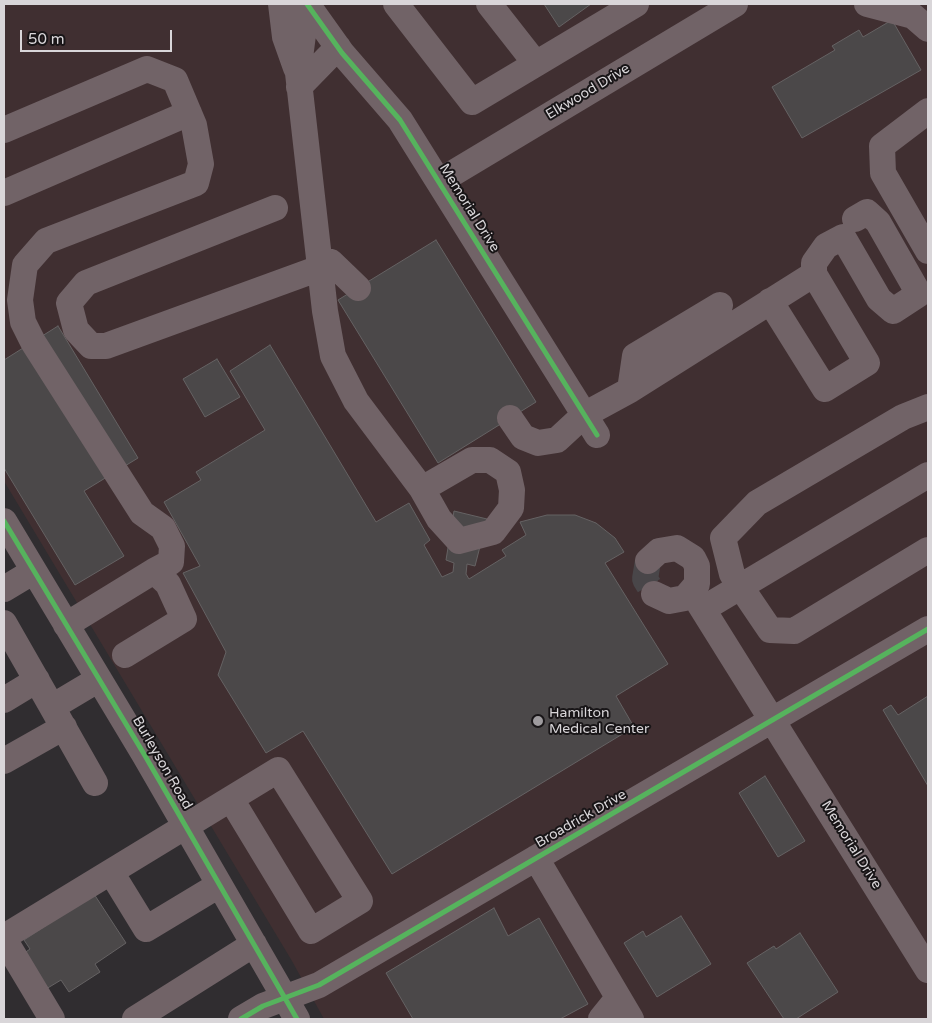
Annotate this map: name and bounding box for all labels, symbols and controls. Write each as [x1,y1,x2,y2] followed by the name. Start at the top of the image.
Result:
[22,20,175,52] scale bar
[28,30,65,48] text: 50 m
[543,60,633,124] street label: Elkwood Drive
[435,161,503,255] street label: Memorial Drive
[549,705,649,738] place label: Hamilton Medical Center
[128,713,196,813] street label: Burleyson Road
[531,714,545,728] marker: Hamilton Medical Center
[533,786,629,852] street label: Broadrick Drive
[817,798,885,892] street label: Memorial Drive

